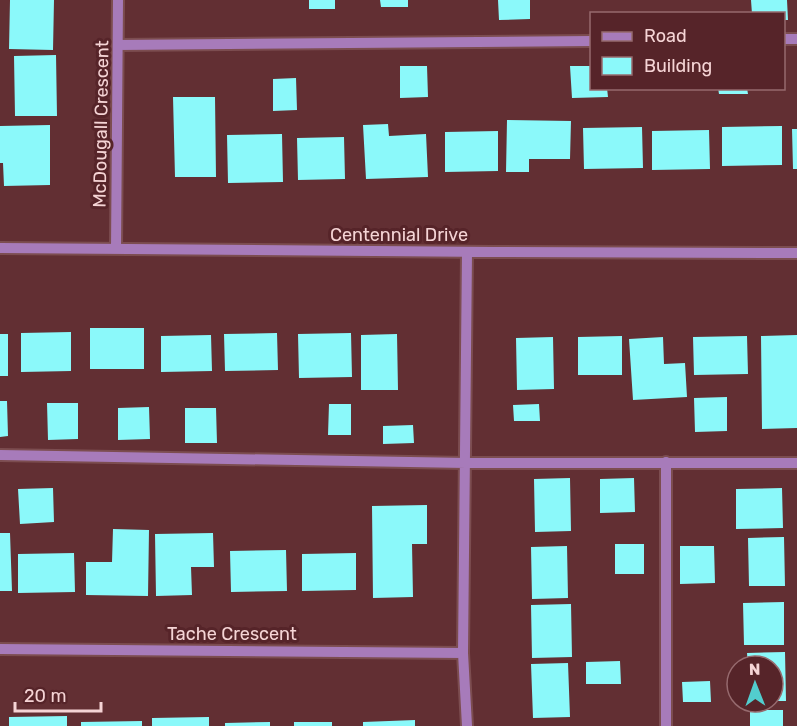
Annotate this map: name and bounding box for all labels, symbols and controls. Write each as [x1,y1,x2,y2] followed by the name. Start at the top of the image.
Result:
[590,12,785,90] legend
[644,25,687,47] text: Road
[89,40,113,208] street label: McDougall Crescent
[644,55,712,77] text: Building
[330,224,468,246] street label: Centennial Drive
[167,623,297,645] street label: Tache Crescent
[725,654,785,714] north arrow
[749,660,761,679] text: N
[15,675,100,713] scale bar
[24,685,66,707] text: 20 m

